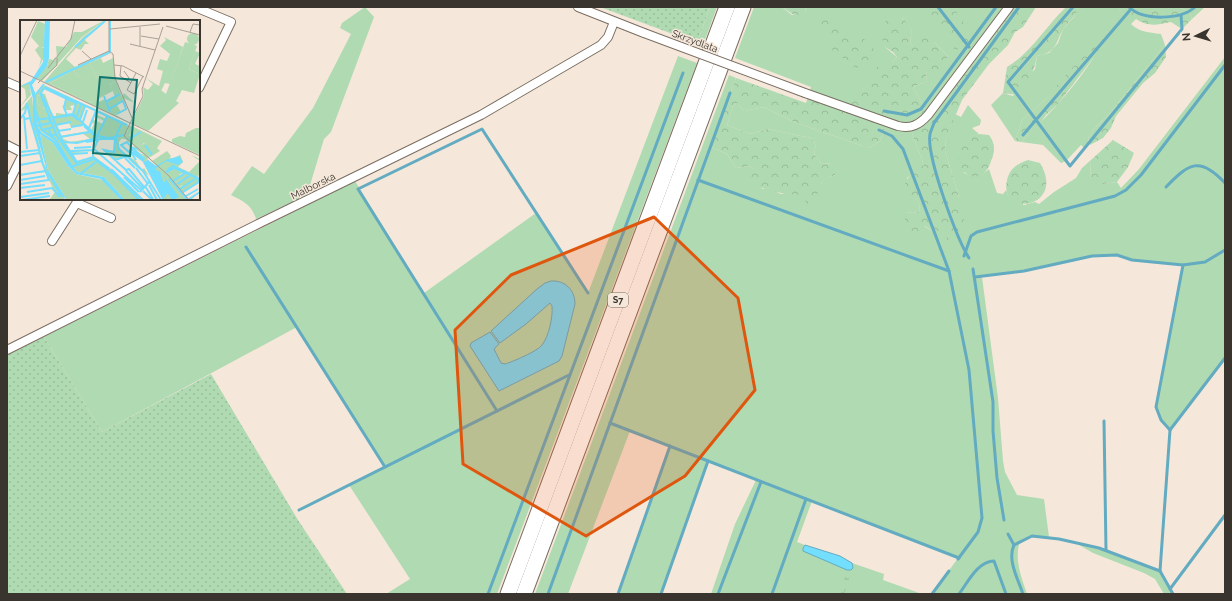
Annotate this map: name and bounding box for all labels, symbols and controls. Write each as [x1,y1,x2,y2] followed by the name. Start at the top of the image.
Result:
[1176,16,1216,56] north arrow
[20,20,200,200] inset map
[670,28,720,54] street label: Skrzydlata
[1180,32,1193,42] text: N
[289,171,337,201] street label: Malborska
[608,293,628,307] road number: S7

